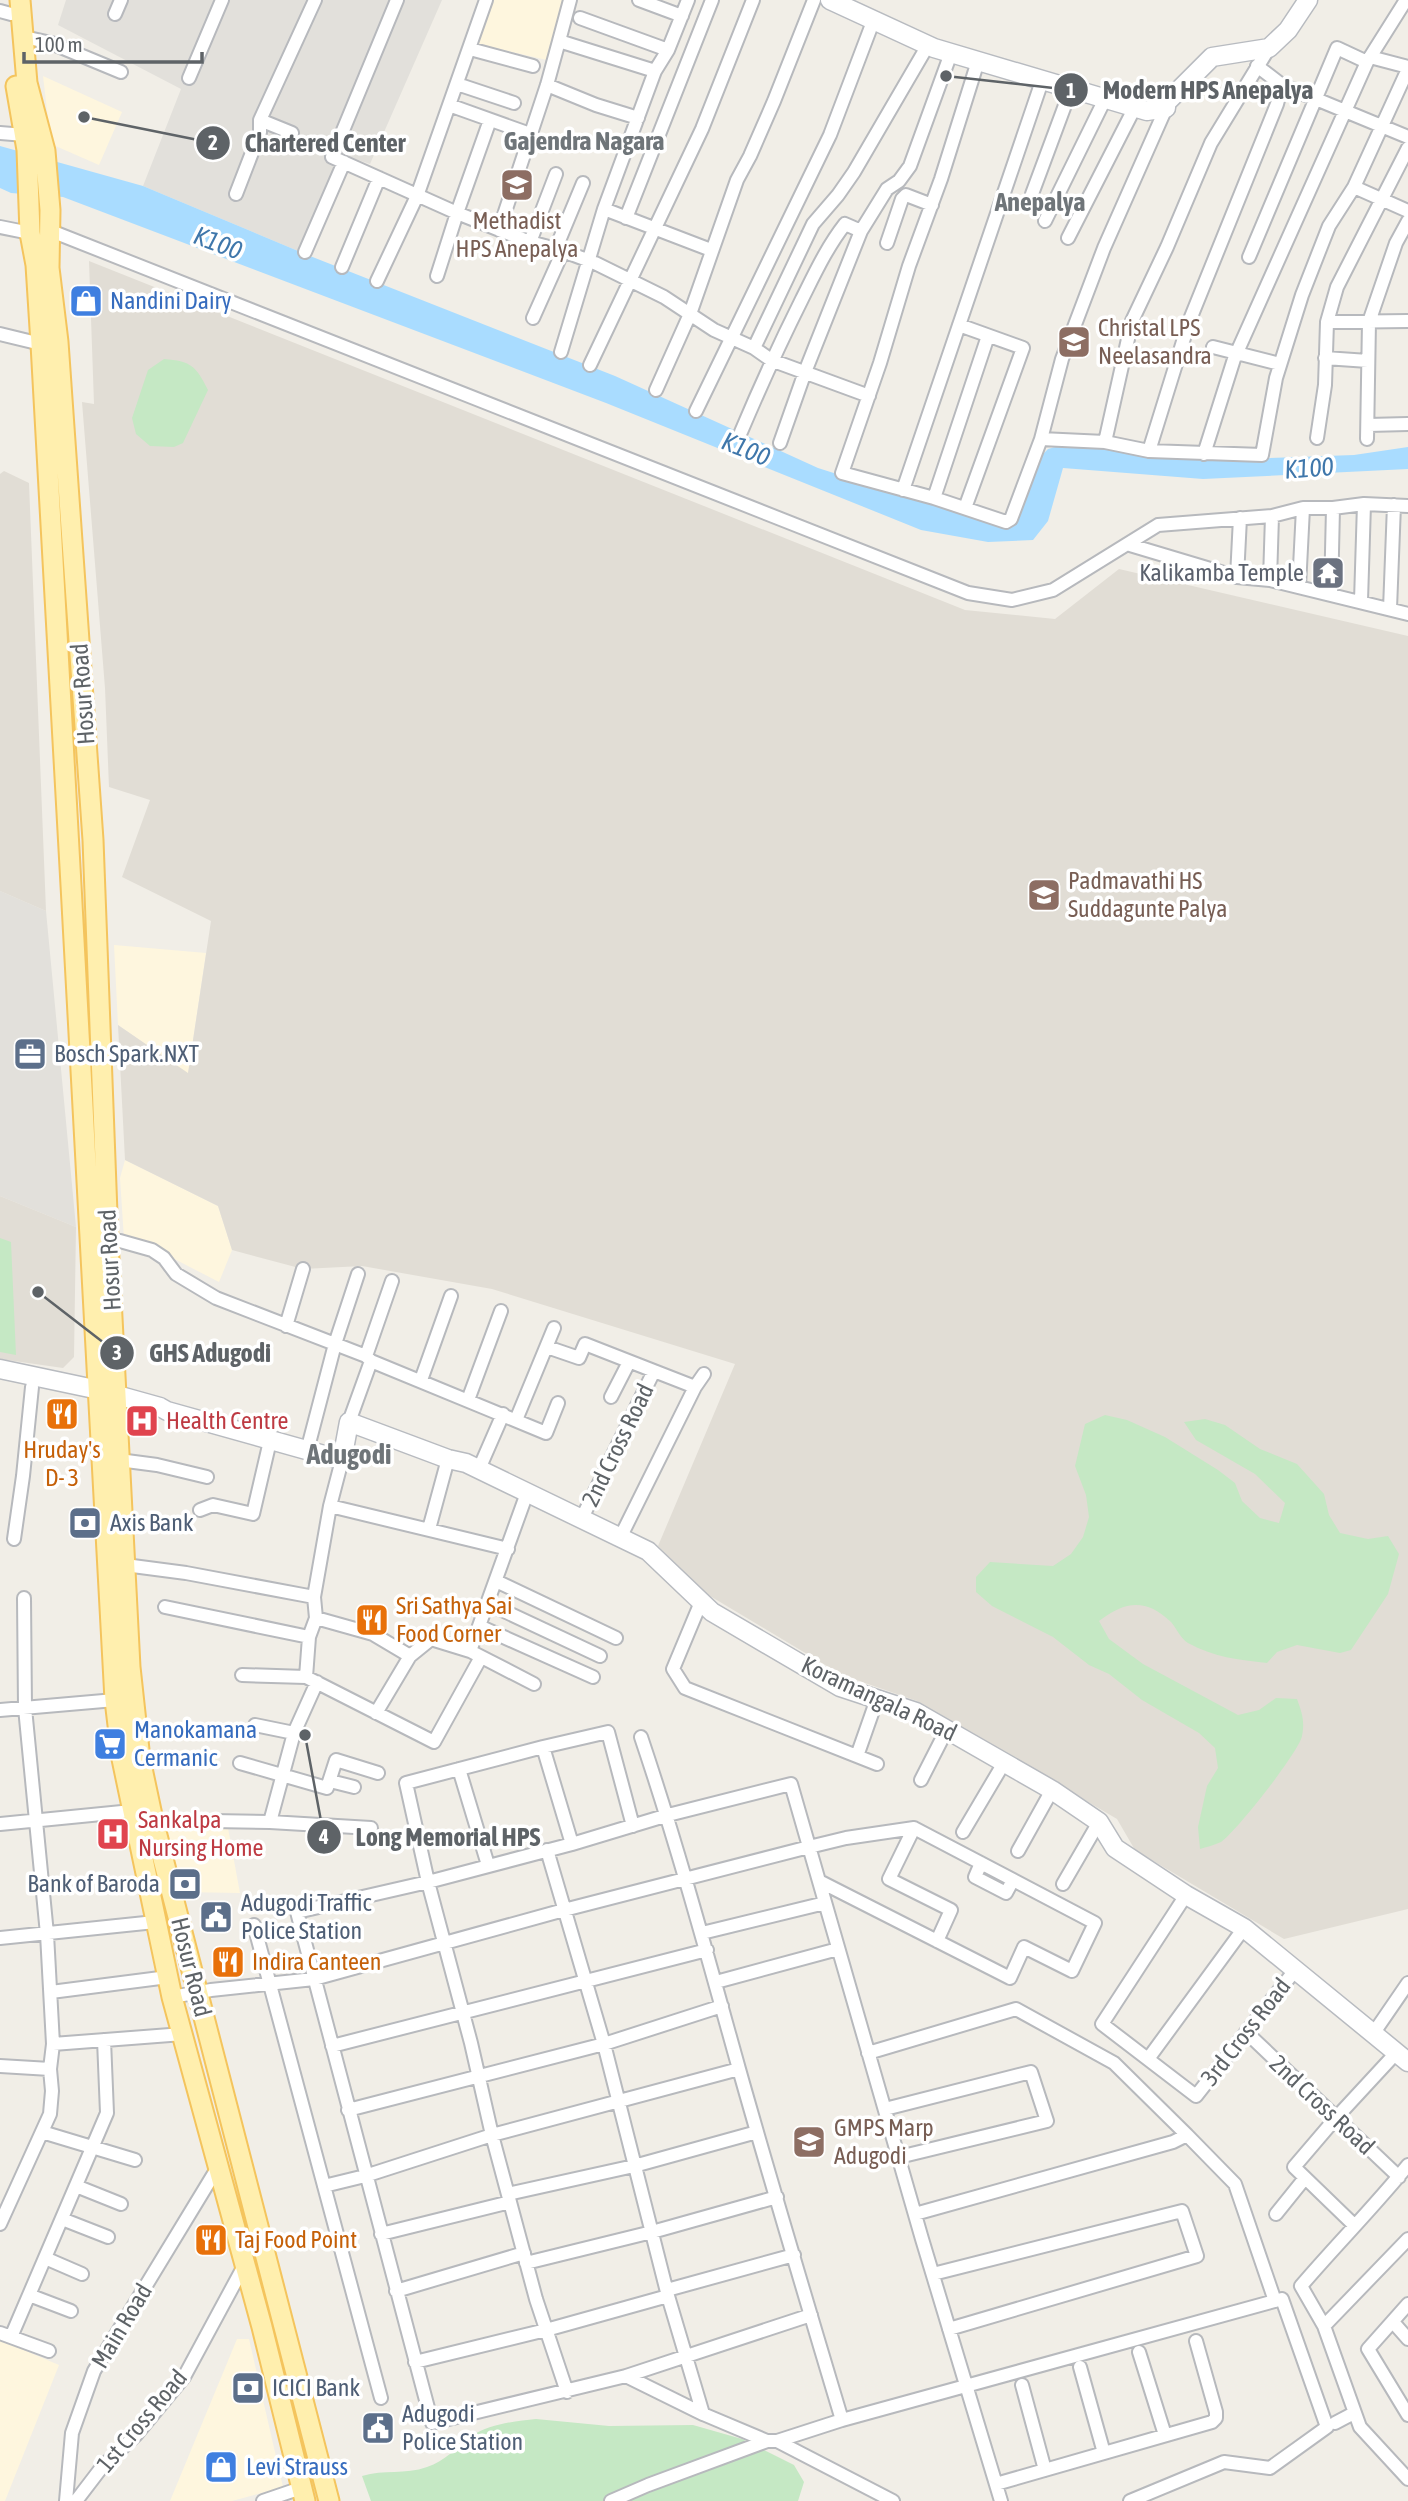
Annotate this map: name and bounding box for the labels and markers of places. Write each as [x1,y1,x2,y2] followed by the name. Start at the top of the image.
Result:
[1054,67,1327,114] callout: Modern HPS Anepalya
[196,119,419,166] callout: Chartered Center
[498,166,536,204] school or university icon: Methadist HPS Anepalya
[456,207,578,262] place label: Methadist HPS Anepalya
[67,282,105,320] shop icon: Nandini Dairy
[110,287,232,314] place label: Nandini Dairy
[1098,314,1212,369] place label: Christal LPS Neelasandra
[1055,323,1093,361] school or university icon: Christal LPS Neelasandra
[1309,554,1347,592] temple icon: Kalikamba Temple
[1139,559,1304,586] place label: Kalikamba Temple
[1068,867,1227,922] place label: Padmavathi HS Suddagunte Palya
[1025,876,1063,914] school or university icon: Padmavathi HS Suddagunte Palya
[11,1035,49,1073] office icon: Bosch Spark.NXT
[54,1040,199,1067] place label: Bosch Spark.NXT
[100,1330,285,1377] callout: GHS Adugodi
[43,1395,81,1433] restaurant icon: Hruday's D- 3
[123,1402,161,1440] hospital icon: Health Centre
[166,1407,288,1434] place label: Health Centre
[23,1436,101,1491] place label: Hruday's D- 3
[66,1504,104,1542] bank icon: Axis Bank
[110,1509,194,1536] place label: Axis Bank
[396,1592,513,1647] place label: Sri Sathya Sai Food Corner
[353,1601,391,1639] restaurant icon: Sri Sathya Sai Food Corner
[134,1716,257,1771] place label: Manokamana Cermanic
[91,1725,129,1763] supermarket icon: Manokamana Cermanic
[138,1806,263,1861] place label: Sankalpa Nursing Home
[306,1813,554,1860] callout: Long Memorial HPS
[94,1815,132,1853] hospital icon: Sankalpa Nursing Home
[166,1865,204,1903] bank icon: Bank of Baroda
[27,1870,160,1897] place label: Bank of Baroda
[241,1889,371,1944] place label: Adugodi Traffic Police Station
[197,1898,235,1936] public building icon: Adugodi Traffic Police Station
[209,1943,247,1981] restaurant icon: Indira Canteen
[252,1948,381,1975] place label: Indira Canteen
[834,2114,934,2169] place label: GMPS Marp Adugodi
[790,2123,828,2161] school or university icon: GMPS Marp Adugodi
[192,2221,230,2259] restaurant icon: Taj Food Point
[235,2226,357,2253] place label: Taj Food Point
[229,2369,267,2407] bank icon: ICICI Bank
[272,2374,360,2401] place label: ICICI Bank
[402,2400,523,2455] place label: Adugodi Police Station
[359,2409,397,2447] public building icon: Adugodi Police Station
[202,2448,240,2486] shop icon: Levi Strauss
[246,2453,348,2480] place label: Levi Strauss

